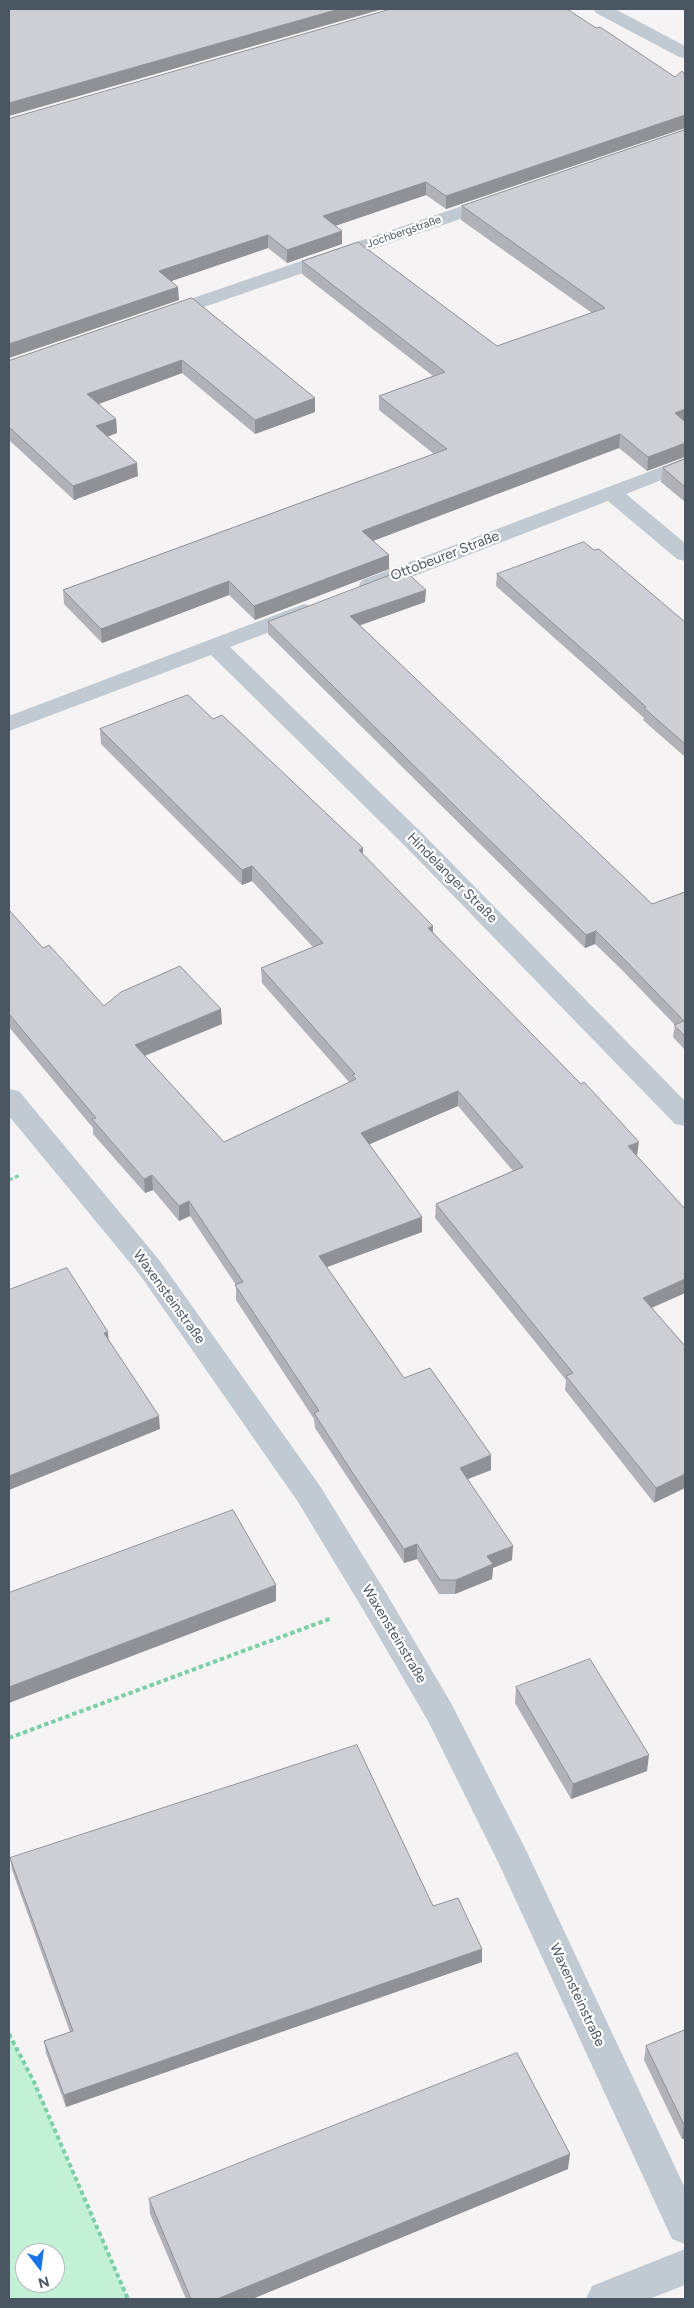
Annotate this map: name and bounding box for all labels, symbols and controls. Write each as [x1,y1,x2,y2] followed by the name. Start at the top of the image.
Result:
[365,213,443,251] street label: Jochbergstraße
[388,528,502,584] street label: Ottobeurer Straße
[403,829,501,927] street label: Hindelanger Straße
[129,1247,209,1347] street label: Waxensteinstraße
[358,1582,430,1686] street label: Waxensteinstraße
[546,1941,608,2049] street label: Waxensteinstraße
[15,2243,65,2293] north arrow
[36,2272,51,2292] text: N

